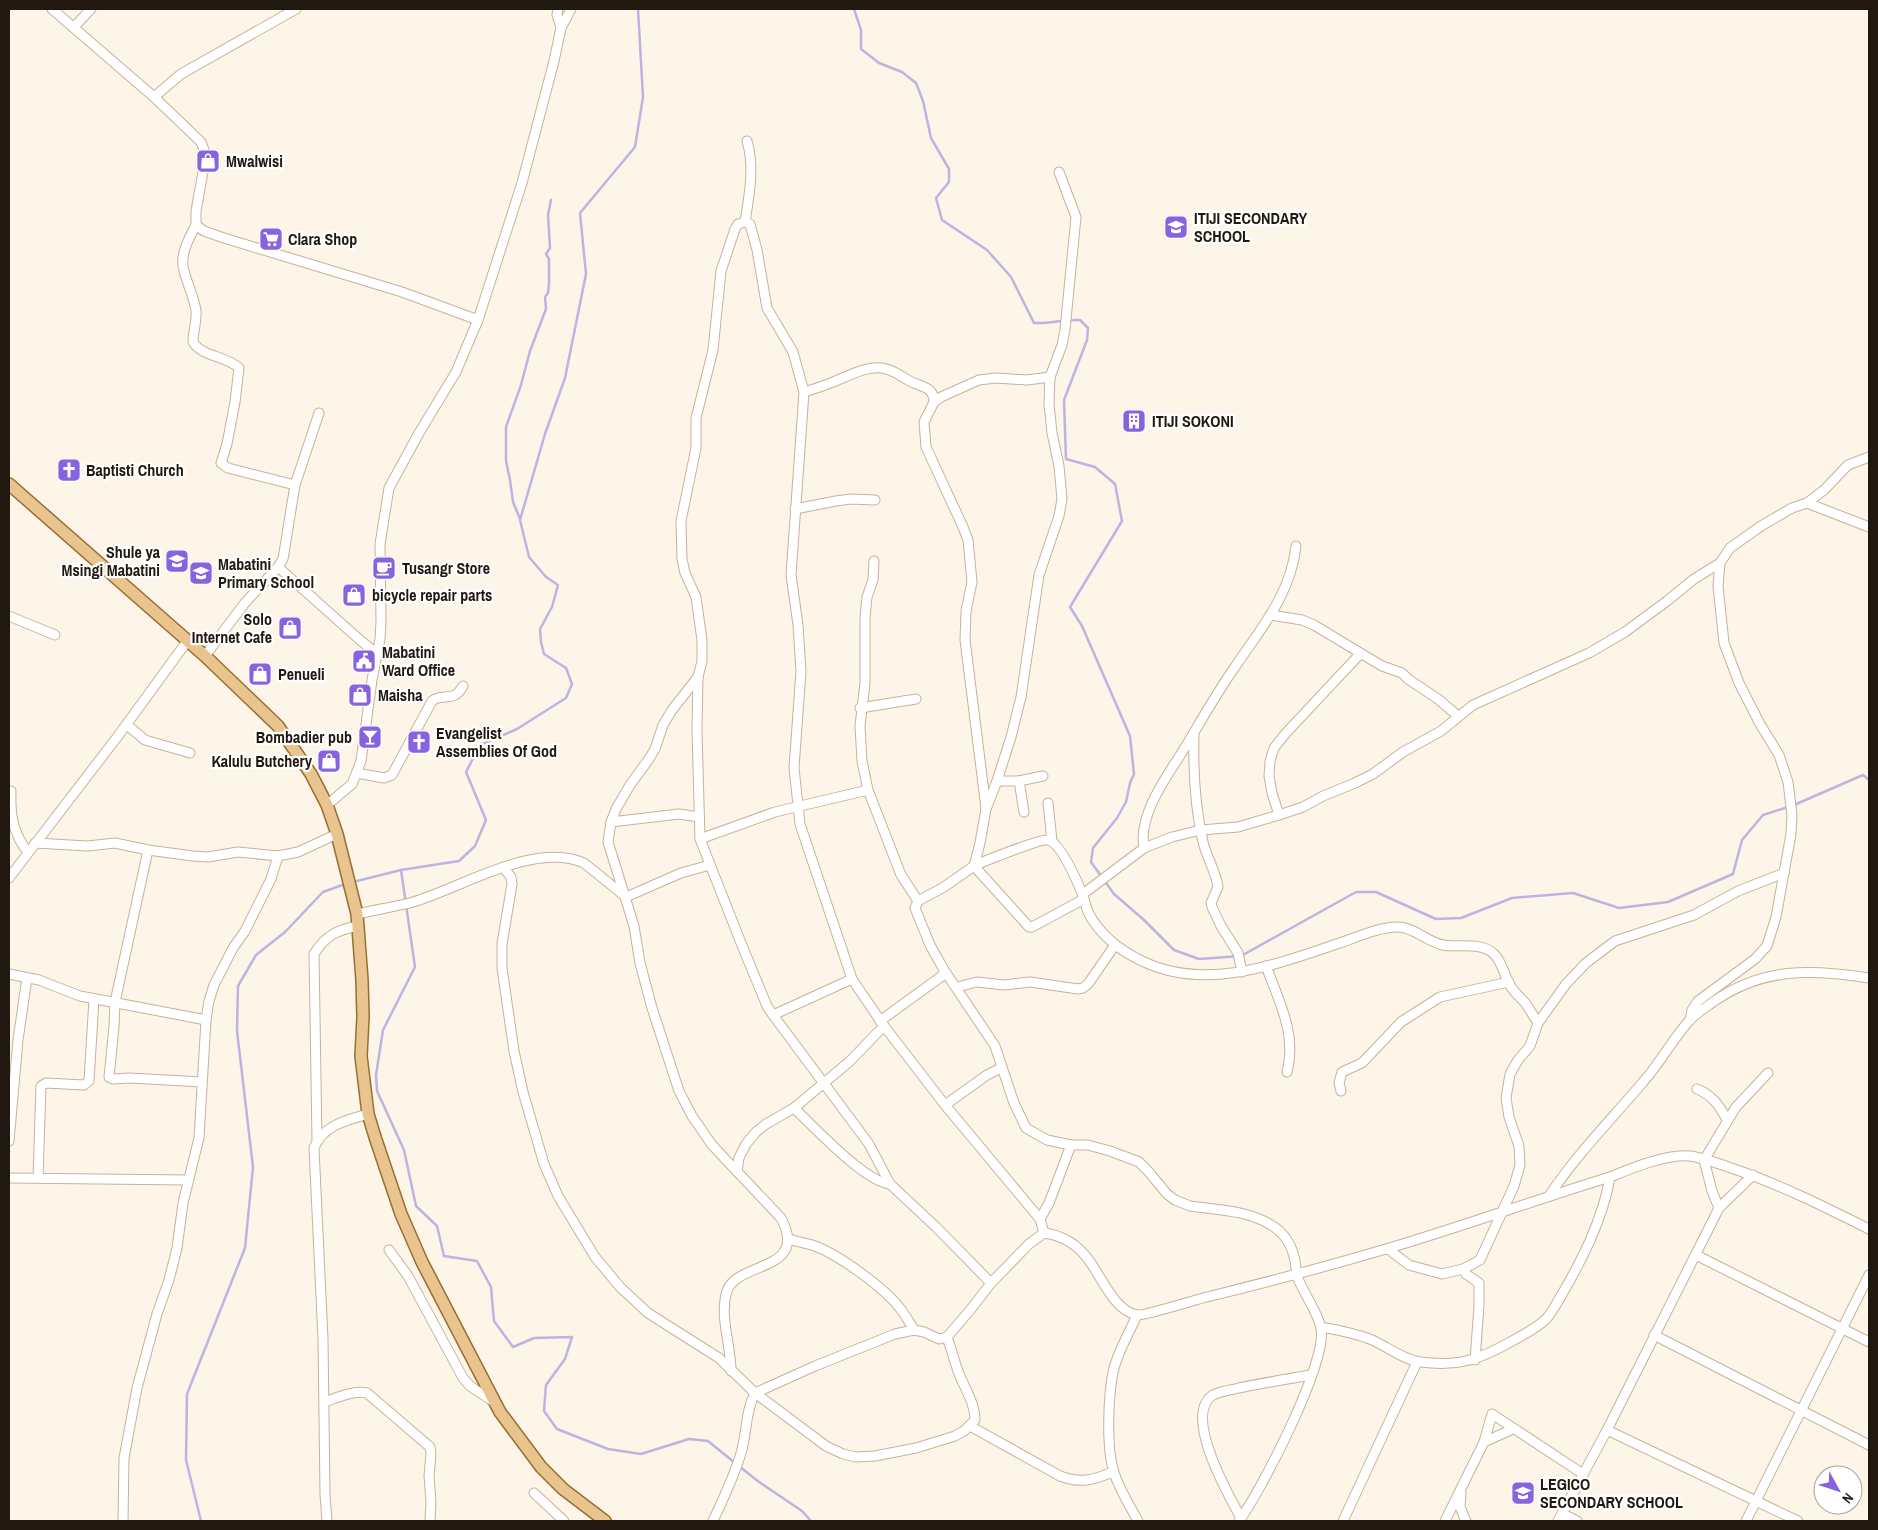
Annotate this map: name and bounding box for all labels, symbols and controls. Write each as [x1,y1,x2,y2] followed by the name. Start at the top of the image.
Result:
[195,148,221,174] shop icon: Mwalwisi
[226,150,283,172] place label: Mwalwisi
[1194,207,1307,247] place label: ITIJI SECONDARY SCHOOL
[1163,214,1189,240] school or university icon: ITIJI SECONDARY SCHOOL
[258,226,284,252] supermarket icon: Clara Shop
[288,228,357,250] place label: Clara Shop
[1121,408,1147,434] building icon: ITIJI SOKONI
[1152,410,1234,432] place label: ITIJI SOKONI
[56,457,82,483] church icon: Baptisti Church
[86,459,184,481] place label: Baptisti Church
[62,541,161,581] place label: Shule ya Msingi Mabatini
[164,548,190,574] school or university icon: Shule ya Msingi Mabatini
[218,553,314,593] place label: Mabatini Primary School
[371,555,397,581] cafe icon: Tusangr Store
[402,557,490,579] place label: Tusangr Store
[188,560,214,586] school or university icon: Mabatini Primary School
[341,582,367,608] shop icon: bicycle repair parts
[372,584,492,606] place label: bicycle repair parts
[192,608,272,648] place label: Solo Internet Cafe
[277,615,303,641] shop icon: Solo Internet Cafe
[382,641,455,681] place label: Mabatini Ward Office
[351,648,377,674] public building icon: Mabatini Ward Office
[247,661,273,687] shop icon: Penueli
[278,663,325,685] place label: Penueli
[347,682,373,708] shop icon: Maisha
[378,684,423,706] place label: Maisha
[436,722,557,762] place label: Evangelist Assemblies Of God
[357,724,383,750] bar icon: Bombadier pub
[256,726,352,748] place label: Bombadier pub
[406,729,432,755] church icon: Evangelist Assemblies Of God
[316,748,342,774] shop icon: Kalulu Butchery
[211,750,313,772] place label: Kalulu Butchery
[1813,1465,1863,1515] north arrow
[1540,1473,1683,1513] place label: LEGICO SECONDARY SCHOOL
[1510,1480,1536,1506] school or university icon: LEGICO SECONDARY SCHOOL
[1838,1489,1858,1507] text: N

